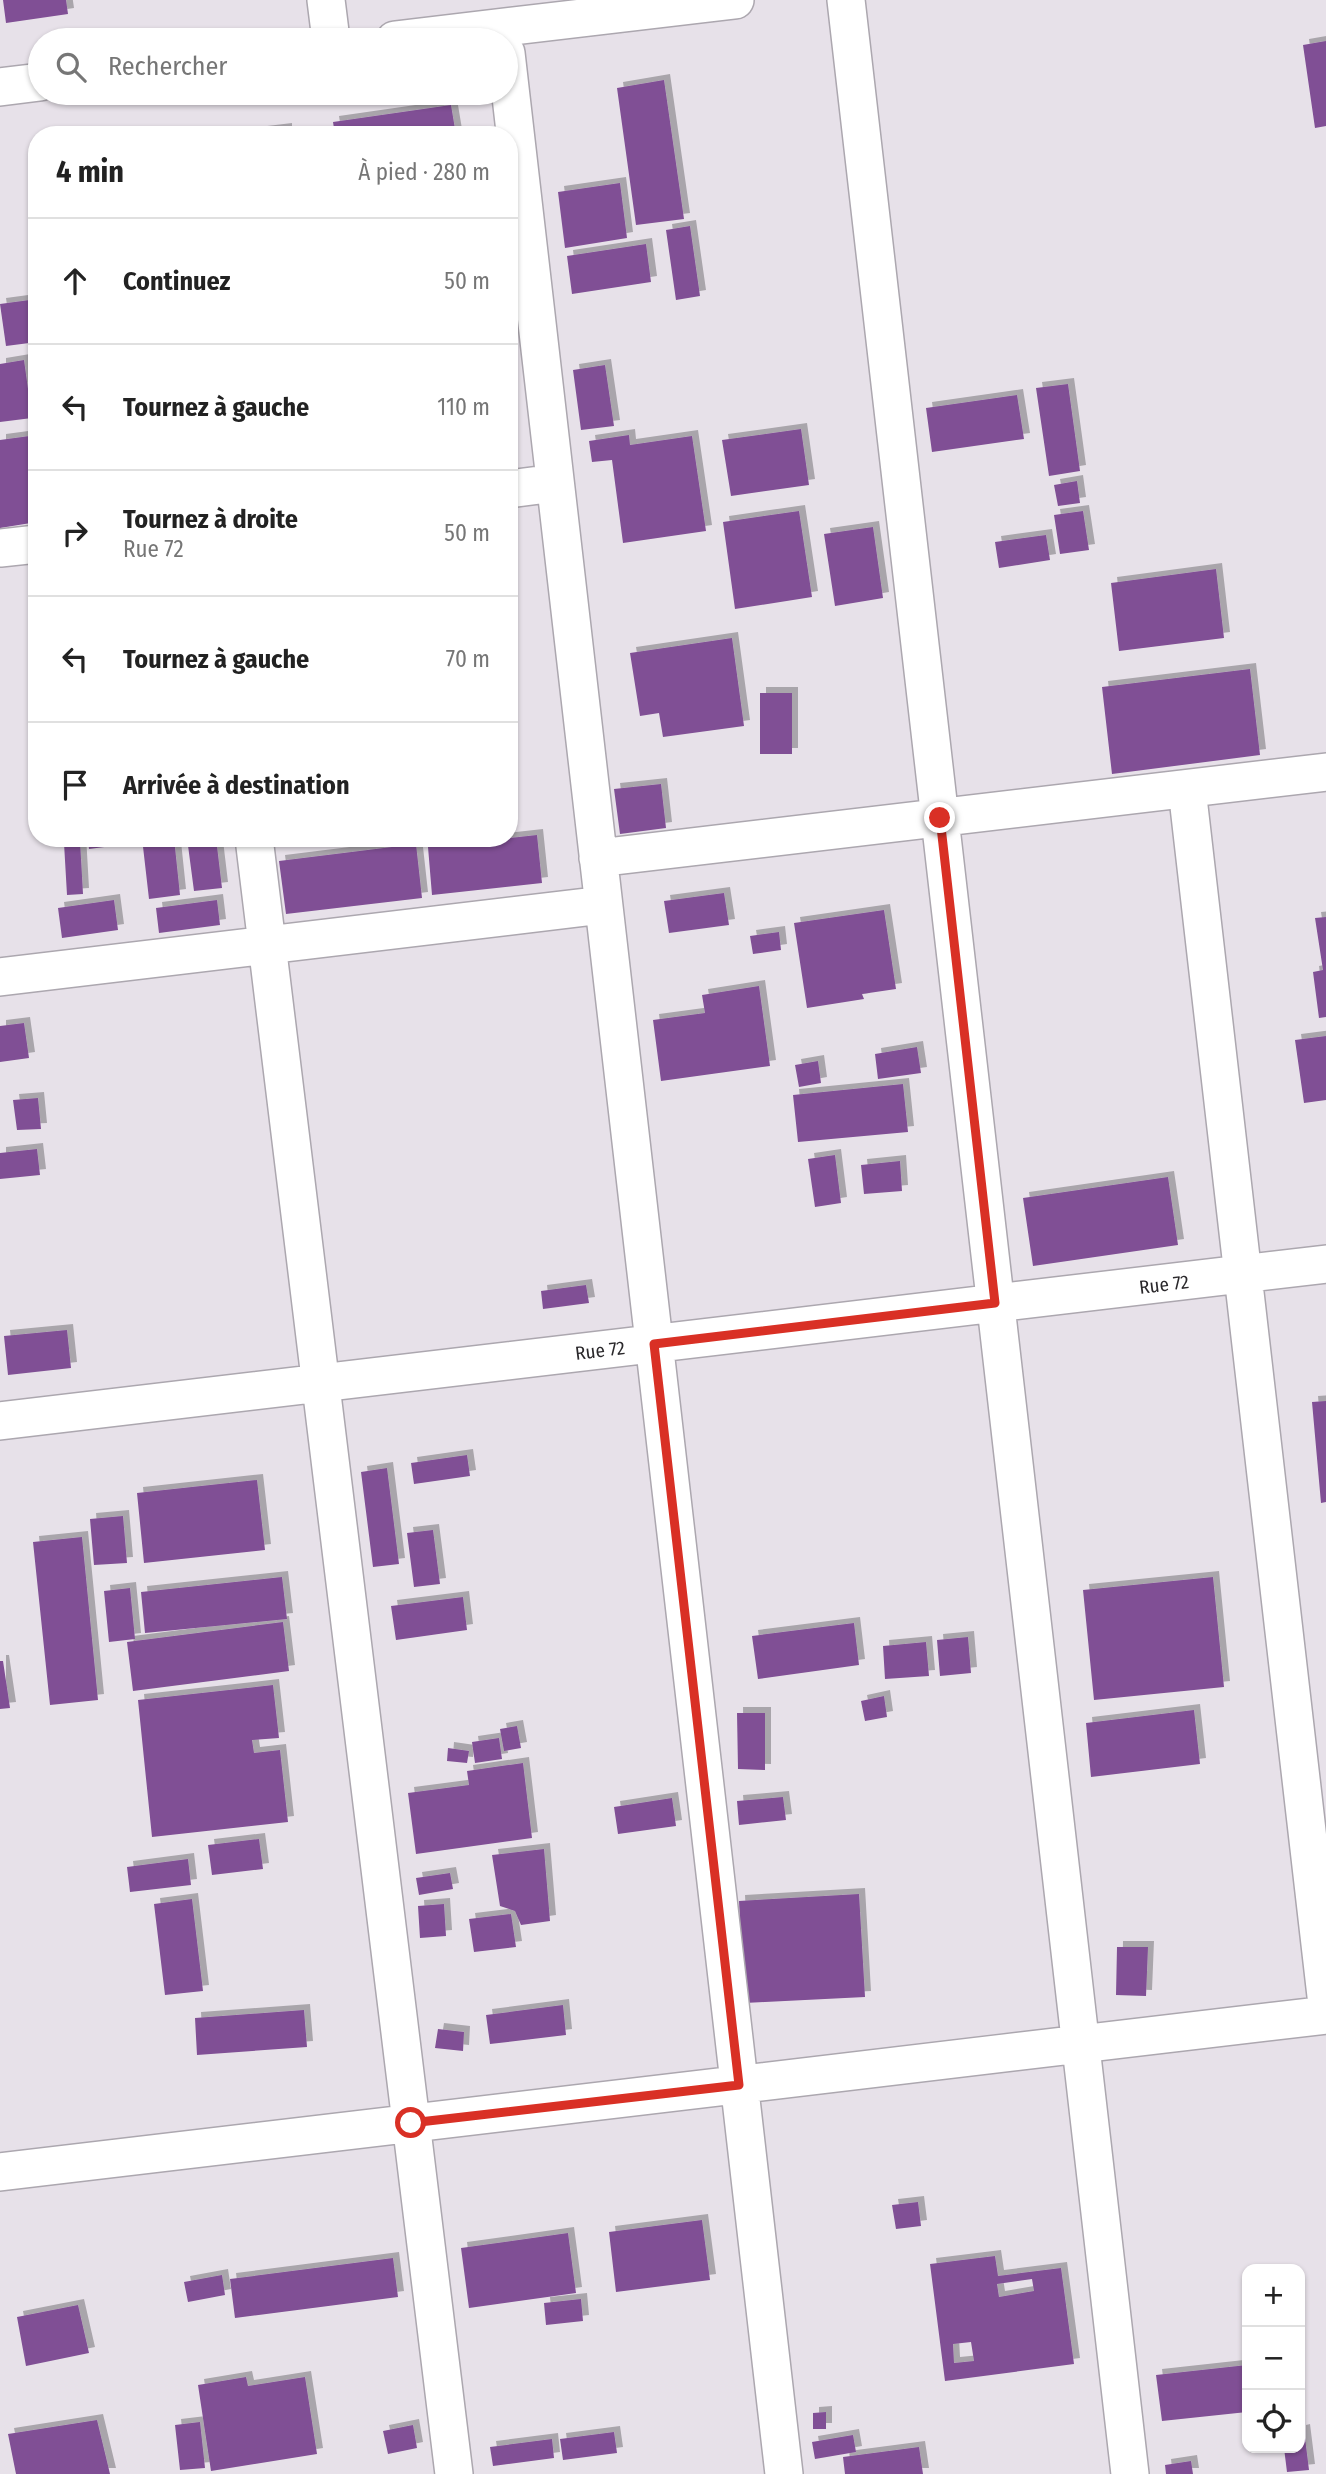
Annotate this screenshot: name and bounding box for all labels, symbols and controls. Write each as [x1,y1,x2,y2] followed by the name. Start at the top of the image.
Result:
[28,28,518,105] search box
[52,48,90,86] icon: search
[108,51,227,82] text: Rechercher
[56,154,124,190] text: 4 min
[358,158,490,186] text: À pied · 280 m
[56,262,94,300] icon: ahead
[123,266,230,297] text: Continuez
[444,267,490,295] text: 50 m
[56,388,94,426] icon: left
[123,392,309,423] text: Tournez à gauche
[437,393,490,421] text: 110 m
[123,504,298,535] text: Tournez à droite
[56,514,94,552] icon: right
[444,519,490,547] text: 50 m
[123,535,184,563] text: Rue 72
[56,640,94,678] icon: left
[123,644,309,675] text: Tournez à gauche
[446,645,490,673] text: 70 m
[56,766,94,804] icon: arrive
[123,770,350,801] text: Arrivée à destination
[924,802,955,833] route end
[1138,1270,1190,1299] street label: Rue 72
[574,1336,626,1365] street label: Rue 72
[395,2107,426,2138] route start
[1242,2264,1305,2453] map controls
[1242,2264,1305,2327] button: +
[1242,2327,1305,2390] button: −
[1242,2390,1305,2453] button: locate

